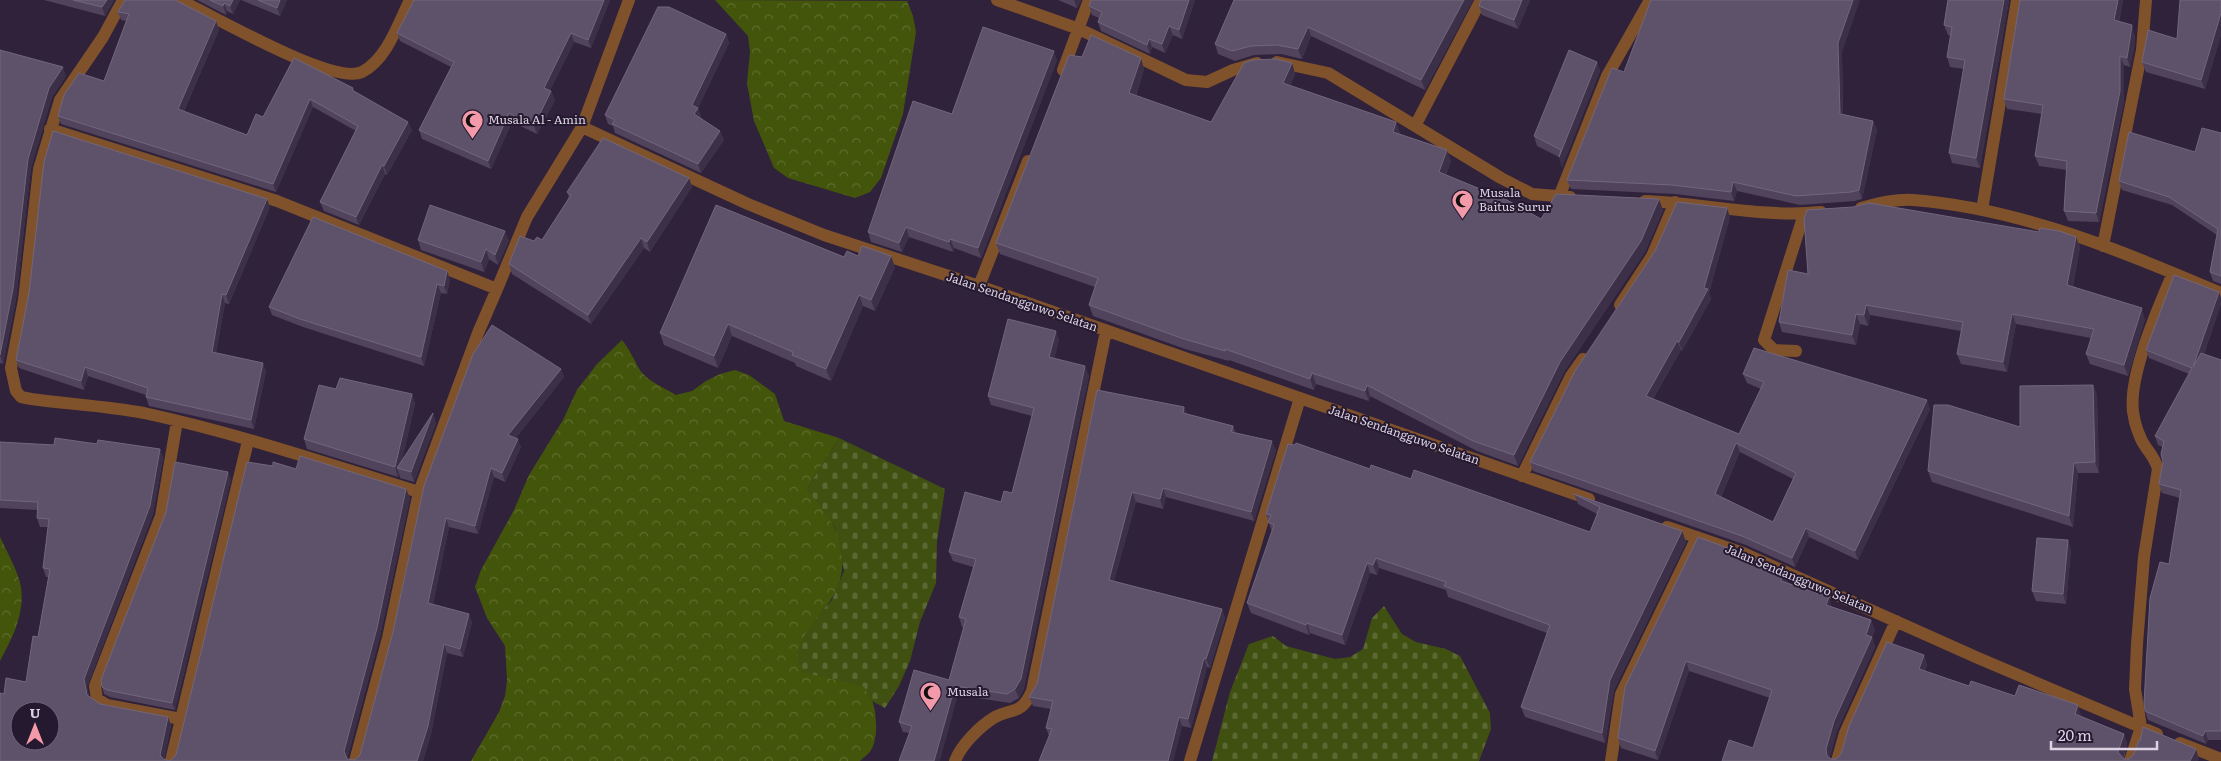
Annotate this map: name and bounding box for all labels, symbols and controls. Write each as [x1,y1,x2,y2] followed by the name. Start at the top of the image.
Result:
[460,108,484,139] mosque icon: Musala Al - Amin
[488,110,586,128] place label: Musala Al - Amin
[1479,183,1551,215] place label: Musala Baitus Surur
[1451,188,1475,219] mosque icon: Musala Baitus Surur
[944,267,1100,335] street label: Jalan Sendangguwo Selatan
[1326,400,1482,468] street label: Jalan Sendangguwo Selatan
[1723,539,1876,617] street label: Jalan Sendangguwo Selatan
[919,680,943,711] mosque icon: Musala
[947,682,989,700] place label: Musala
[10,701,60,751] north arrow
[29,702,41,722] text: U
[2051,718,2157,750] scale bar
[2058,723,2092,746] text: 20 m

